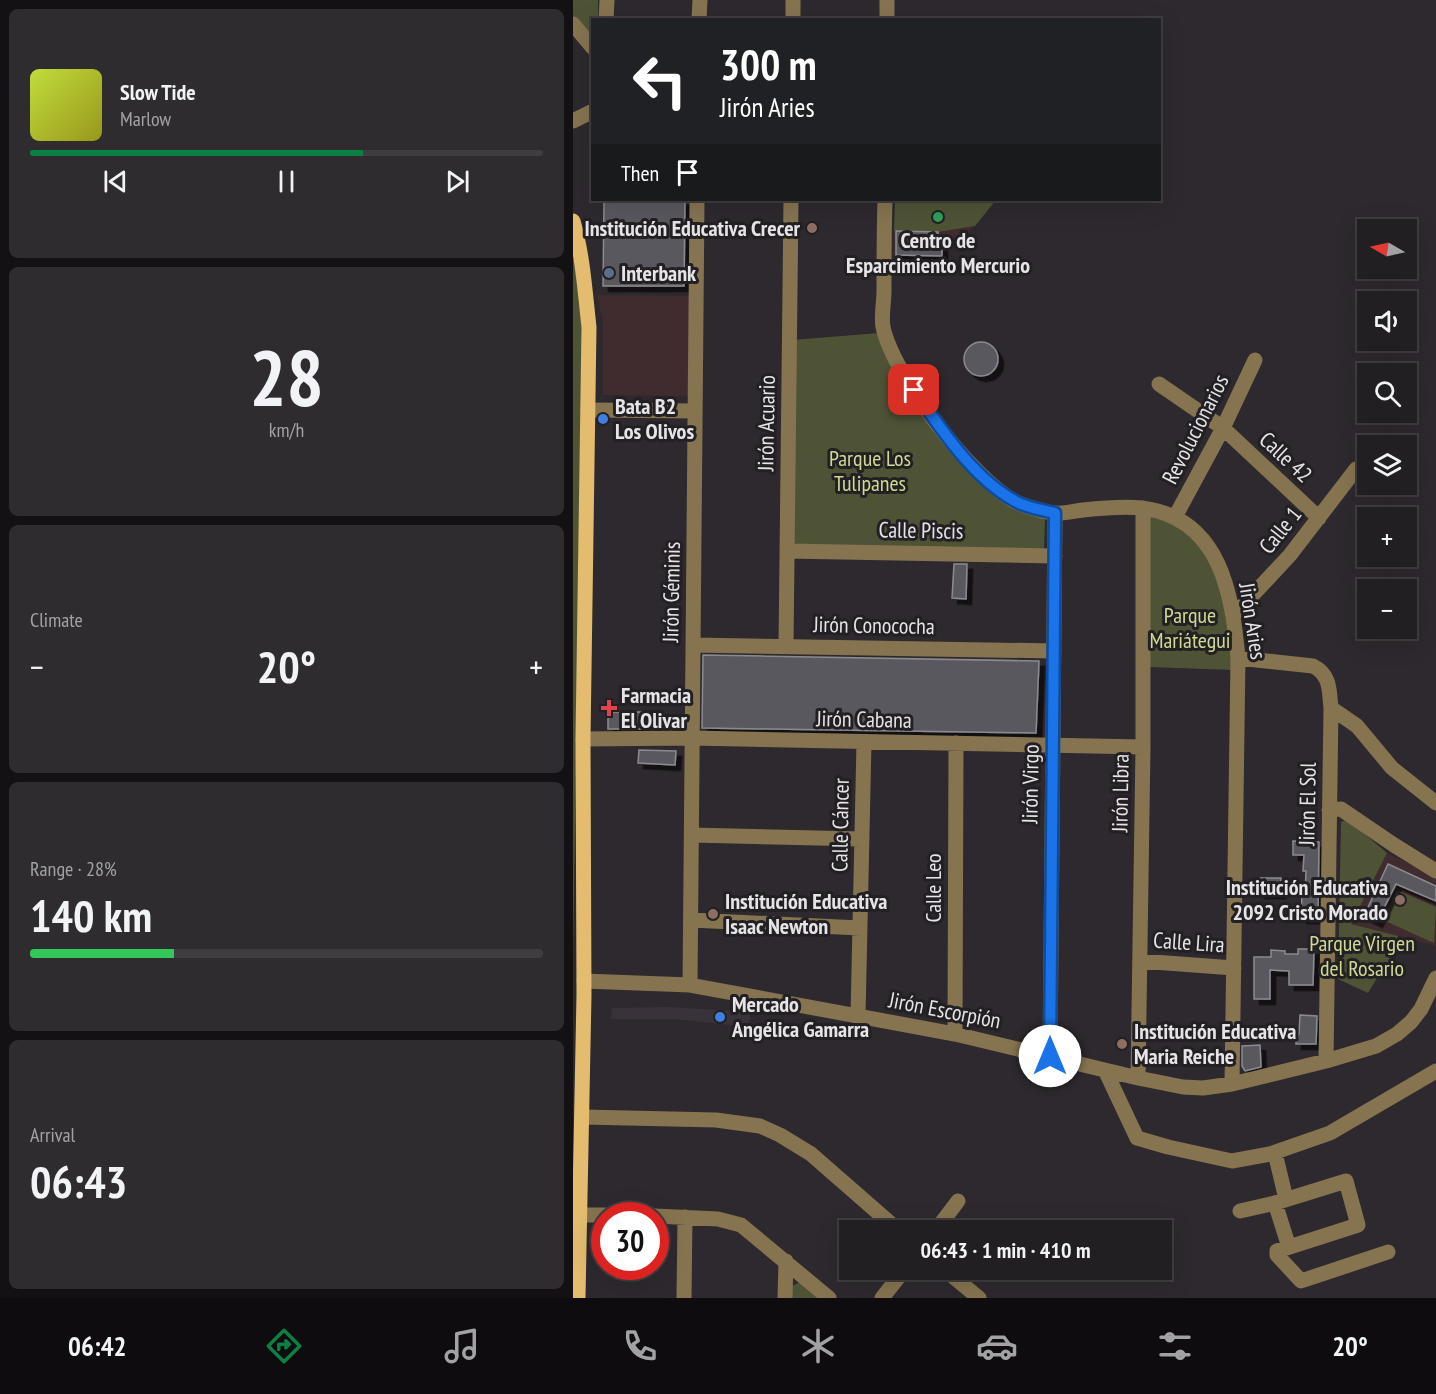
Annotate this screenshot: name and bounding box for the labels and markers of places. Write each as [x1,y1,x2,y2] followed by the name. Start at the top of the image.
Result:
[931,210,945,224] marker: Centro de Esparcimiento Mercurio
[584,214,801,242] place label: Institución Educativa Crecer
[805,221,819,235] marker: Institución Educativa Crecer
[846,226,1030,279] place label: Centro de Esparcimiento Mercurio
[621,259,697,287] place label: Interbank
[602,266,616,280] marker: Interbank
[888,364,939,415] pin
[615,392,694,445] place label: Bata B2 Los Olivos
[596,412,610,426] marker: Bata B2 Los Olivos
[621,681,691,734] place label: Farmacia El Olivar
[602,701,616,715] marker: Farmacia El Olivar
[1226,873,1388,926] place label: Institución Educativa 2092 Cristo Morado
[725,887,887,940] place label: Institución Educativa Isaac Newton
[1393,893,1407,907] marker: Institución Educativa 2092 Cristo Morado
[706,907,720,921] marker: Institución Educativa Isaac Newton
[731,990,869,1043] place label: Mercado Angélica Gamarra
[713,1010,727,1024] marker: Mercado Angélica Gamarra
[1134,1017,1296,1070] place label: Institución Educativa Maria Reiche
[1115,1037,1129,1051] marker: Institución Educativa Maria Reiche

